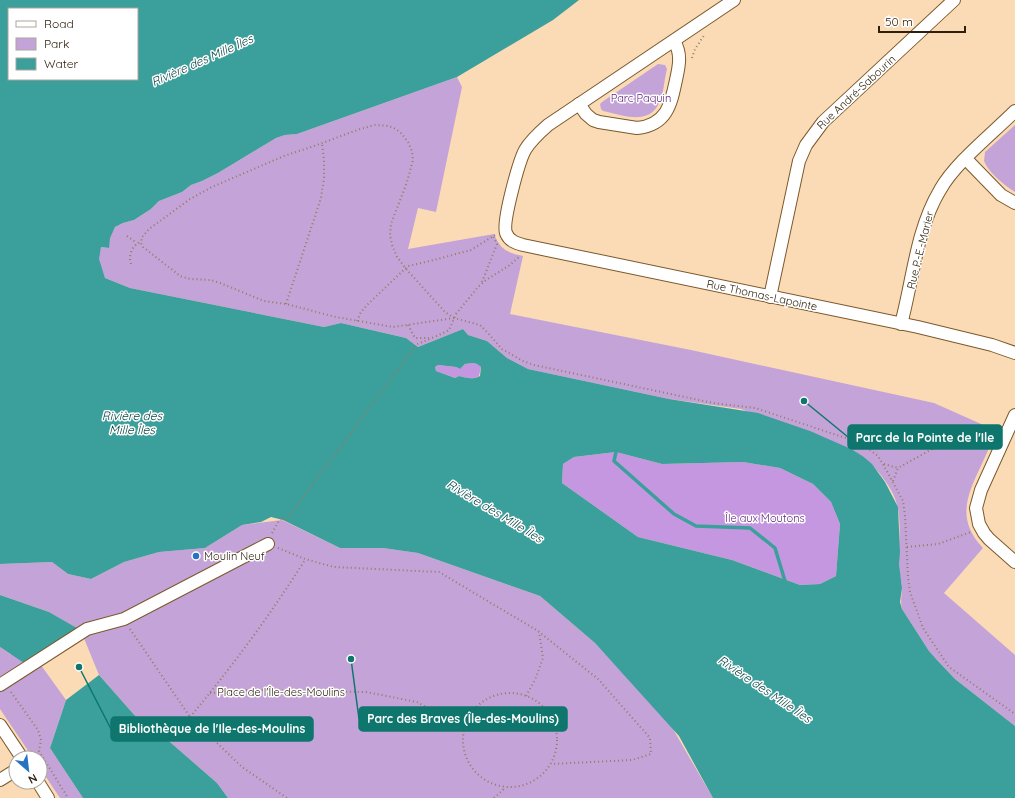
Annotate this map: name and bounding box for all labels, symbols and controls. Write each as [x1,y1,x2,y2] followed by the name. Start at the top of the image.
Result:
[8,8,138,80] legend
[879,8,965,34] scale bar
[885,14,913,29] text: 50 m
[44,16,74,31] text: Road
[149,30,256,89] water label: Rivière des Mille Îles
[44,36,69,51] text: Park
[814,52,898,132] street label: Rue André-Sabourin
[44,56,79,71] text: Water
[611,91,671,105] park label: Parc Paquin
[904,209,937,290] street label: Rue P.-E.-Marier
[705,276,819,314] street label: Rue Thomas-Lapointe
[102,408,164,437] water label: Rivière des Mille Îles
[848,425,1002,449] callout: Parc de la Pointe de l'Ile
[856,430,994,445] text: Parc de la Pointe de l'Ile
[444,476,547,546] water label: Rivière des Mille Îles
[725,511,805,525] park label: Île aux Moutons
[204,549,265,563] place label: Moulin Neuf
[191,551,201,561] marker: Moulin Neuf
[715,652,816,727] water label: Rivière des Mille Îles
[217,685,345,699] street label: Place de l'Île-des-Moulins
[359,707,567,731] callout: Parc des Braves (Île-des-Moulins)
[367,711,559,726] text: Parc des Braves (Île-des-Moulins)
[111,717,313,741] callout: Bibliothèque de l'Ile-des-Moulins
[119,721,305,736] text: Bibliothèque de l'Ile-des-Moulins
[8,750,48,790] north arrow
[26,771,40,787] text: N

